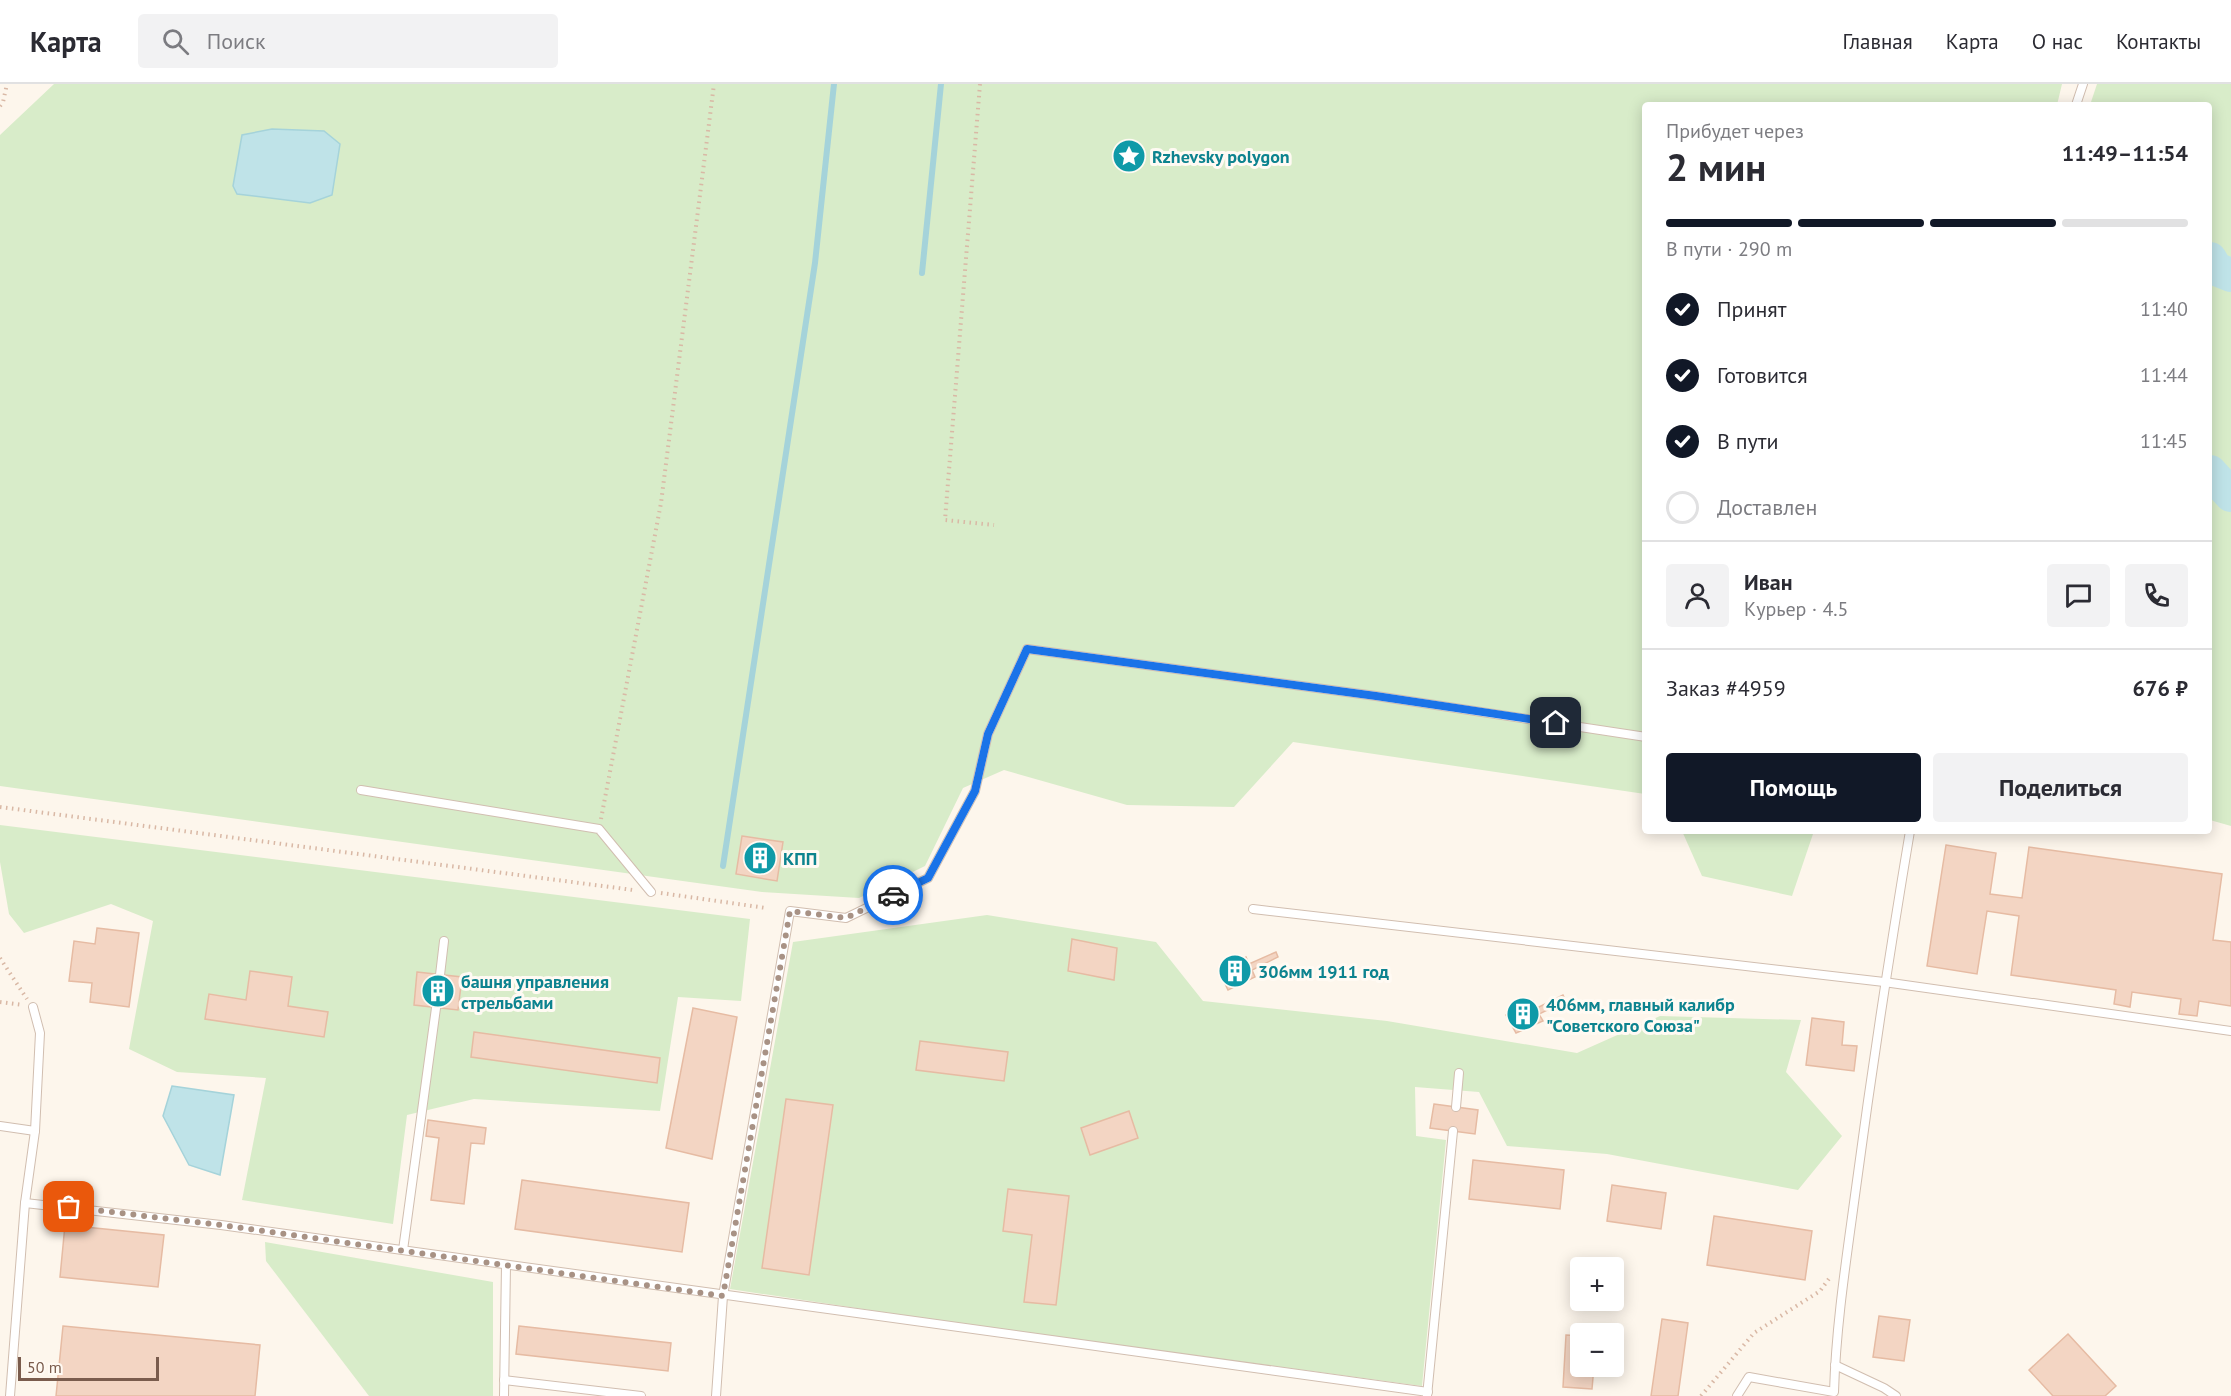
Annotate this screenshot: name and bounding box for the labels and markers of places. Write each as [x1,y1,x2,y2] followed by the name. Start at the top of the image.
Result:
[1111,138,1147,174] place icon: Rzhevsky polygon
[1152,145,1290,168] place label: Rzhevsky polygon
[1530,697,1581,748] pin
[742,840,778,876] building icon: КПП
[783,847,817,870] place label: КПП
[1217,953,1253,989] building icon: 306мм 1911 год
[1258,960,1389,983] place label: 306мм 1911 год
[461,970,609,1014] place label: башня управления стрельбами
[420,973,456,1009] building icon: башня управления стрельбами
[1546,993,1735,1037] place label: 406мм, главный калибр "Советского Союза"
[1505,996,1541,1032] building icon: 406мм, главный калибр "Советского Союза"
[43,1181,94,1232] pin

